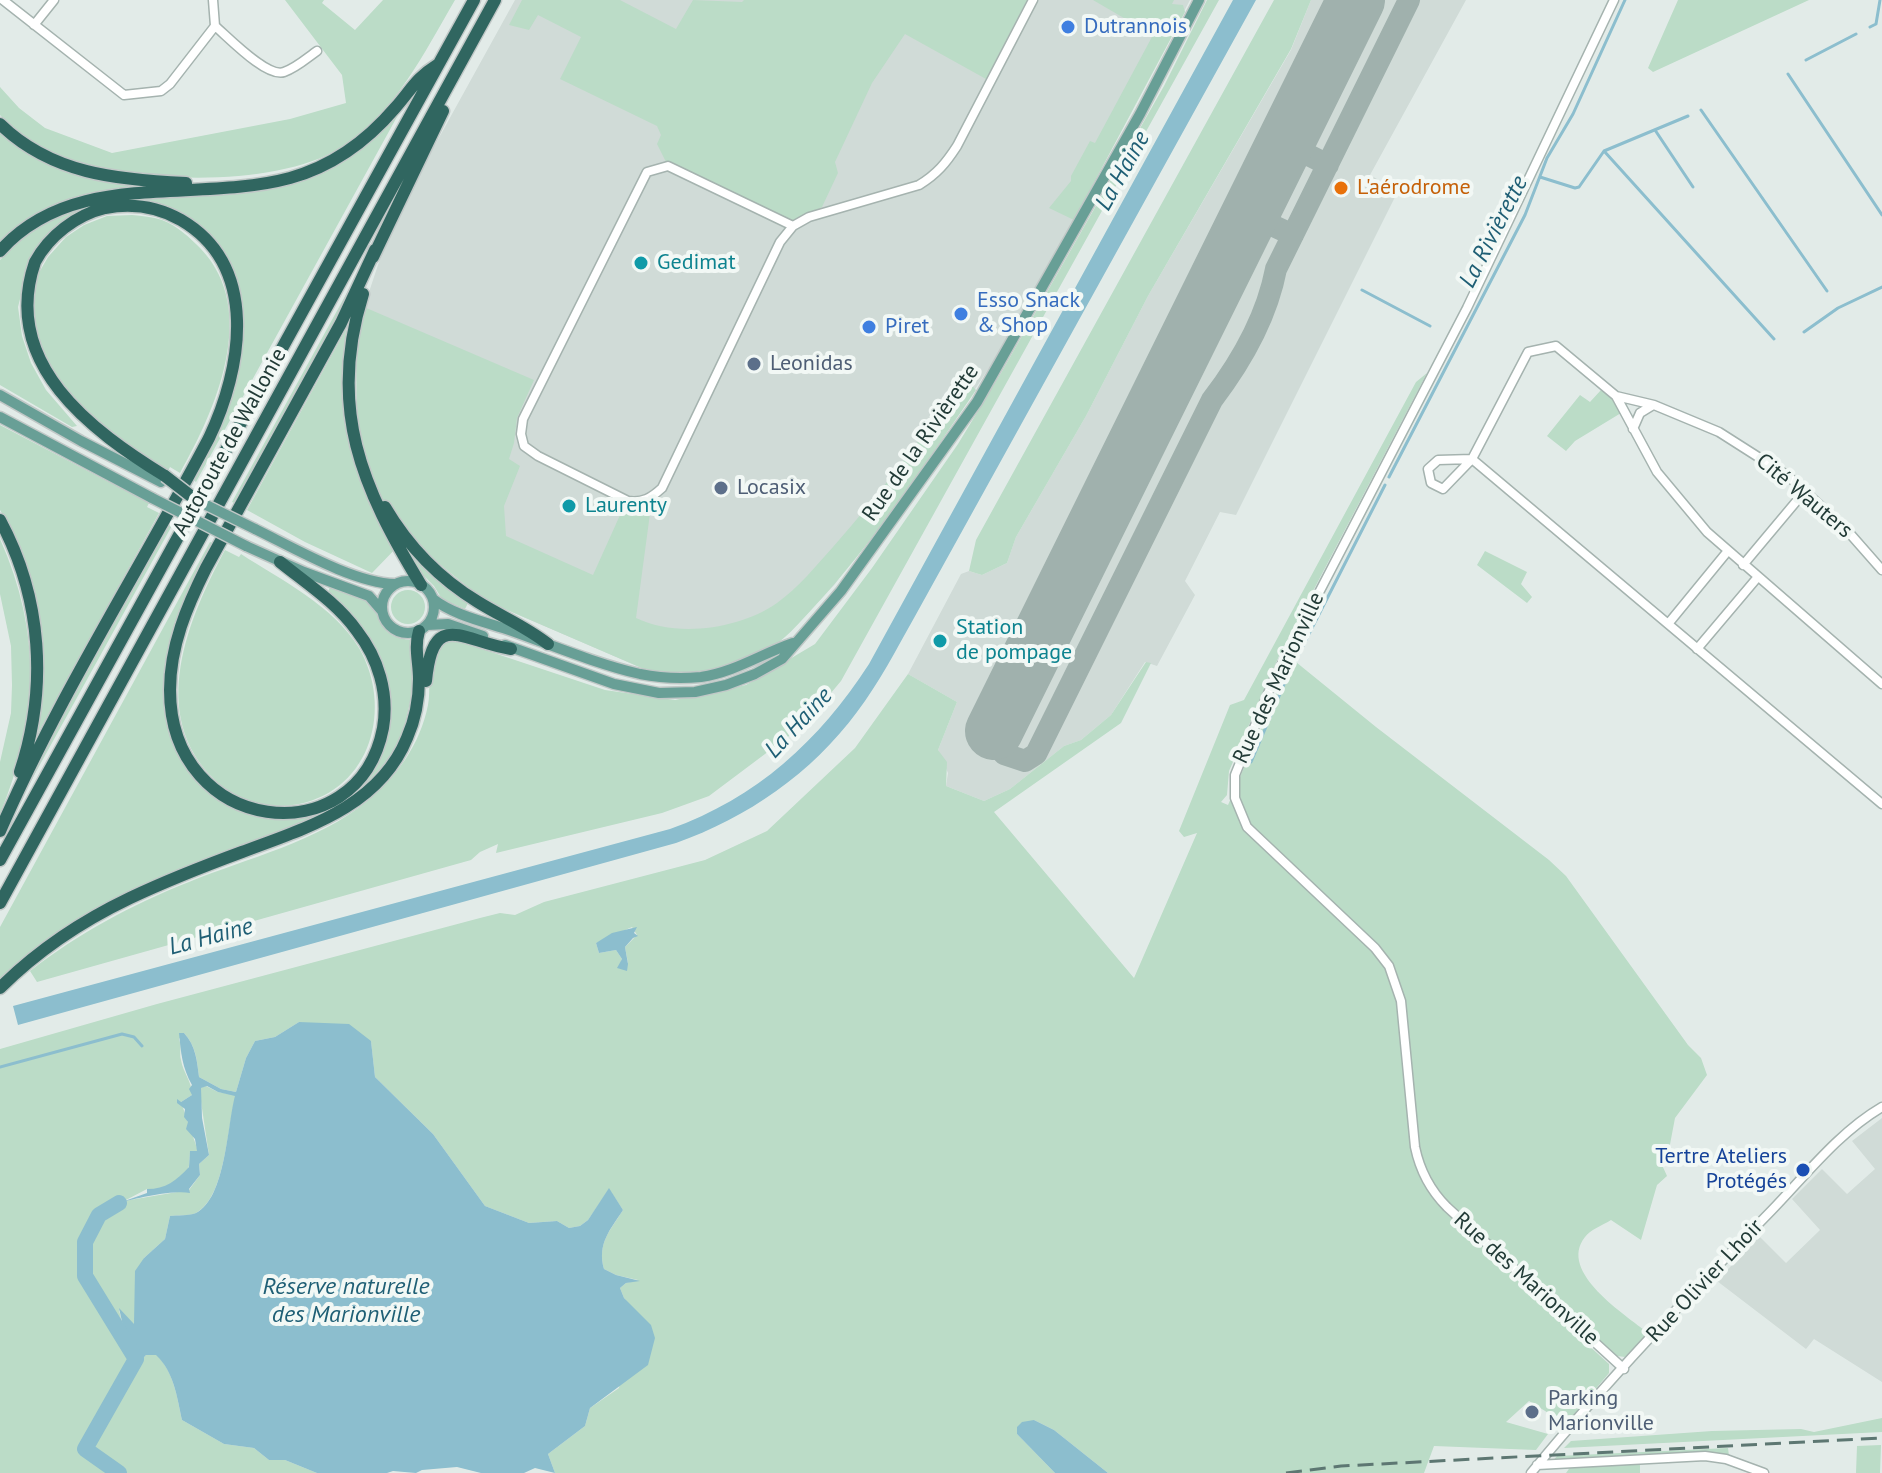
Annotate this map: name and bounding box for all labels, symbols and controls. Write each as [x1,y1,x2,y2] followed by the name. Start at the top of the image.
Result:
[1084,14,1187,40] place label: Dutrannois
[1059,18,1077,36] marker: Dutrannois
[1090,126,1156,216] water label: La Haine
[1454,171,1534,293] water label: La Rivièrette
[1357,175,1471,201] place label: L'aérodrome
[1332,179,1350,197] marker: L'aérodrome
[657,250,736,276] place label: Gedimat
[632,254,650,272] marker: Gedimat
[977,288,1080,340] place label: Esso Snack & Shop
[952,305,970,323] marker: Esso Snack & Shop
[885,314,929,340] place label: Piret
[860,318,878,336] marker: Piret
[168,344,292,540] street label: Autoroute de Wallonie
[770,351,853,377] place label: Leonidas
[745,355,763,373] marker: Leonidas
[857,360,985,526] street label: Rue de la Rivièrette
[1750,448,1858,544] street label: Cité Wauters
[737,475,806,501] place label: Locasix
[712,479,730,497] marker: Locasix
[585,493,667,519] place label: Laurenty
[560,497,578,515] marker: Laurenty
[1228,588,1330,768] street label: Rue des Marionville
[956,615,1072,666] place label: Station de pompage
[931,632,949,650] marker: Station de pompage
[759,682,839,764] water label: La Haine
[166,912,256,962] water label: La Haine
[1655,1144,1787,1196] place label: Tertre Ateliers Protégés
[1794,1161,1812,1179] marker: Tertre Ateliers Protégés
[1448,1207,1604,1351] street label: Rue des Marionville
[1641,1214,1769,1348] street label: Rue Olivier Lhoir
[262,1273,430,1329] water label: Réserve naturelle des Marionville
[1548,1386,1654,1438] place label: Parking Marionville
[1523,1403,1541,1421] marker: Parking Marionville

